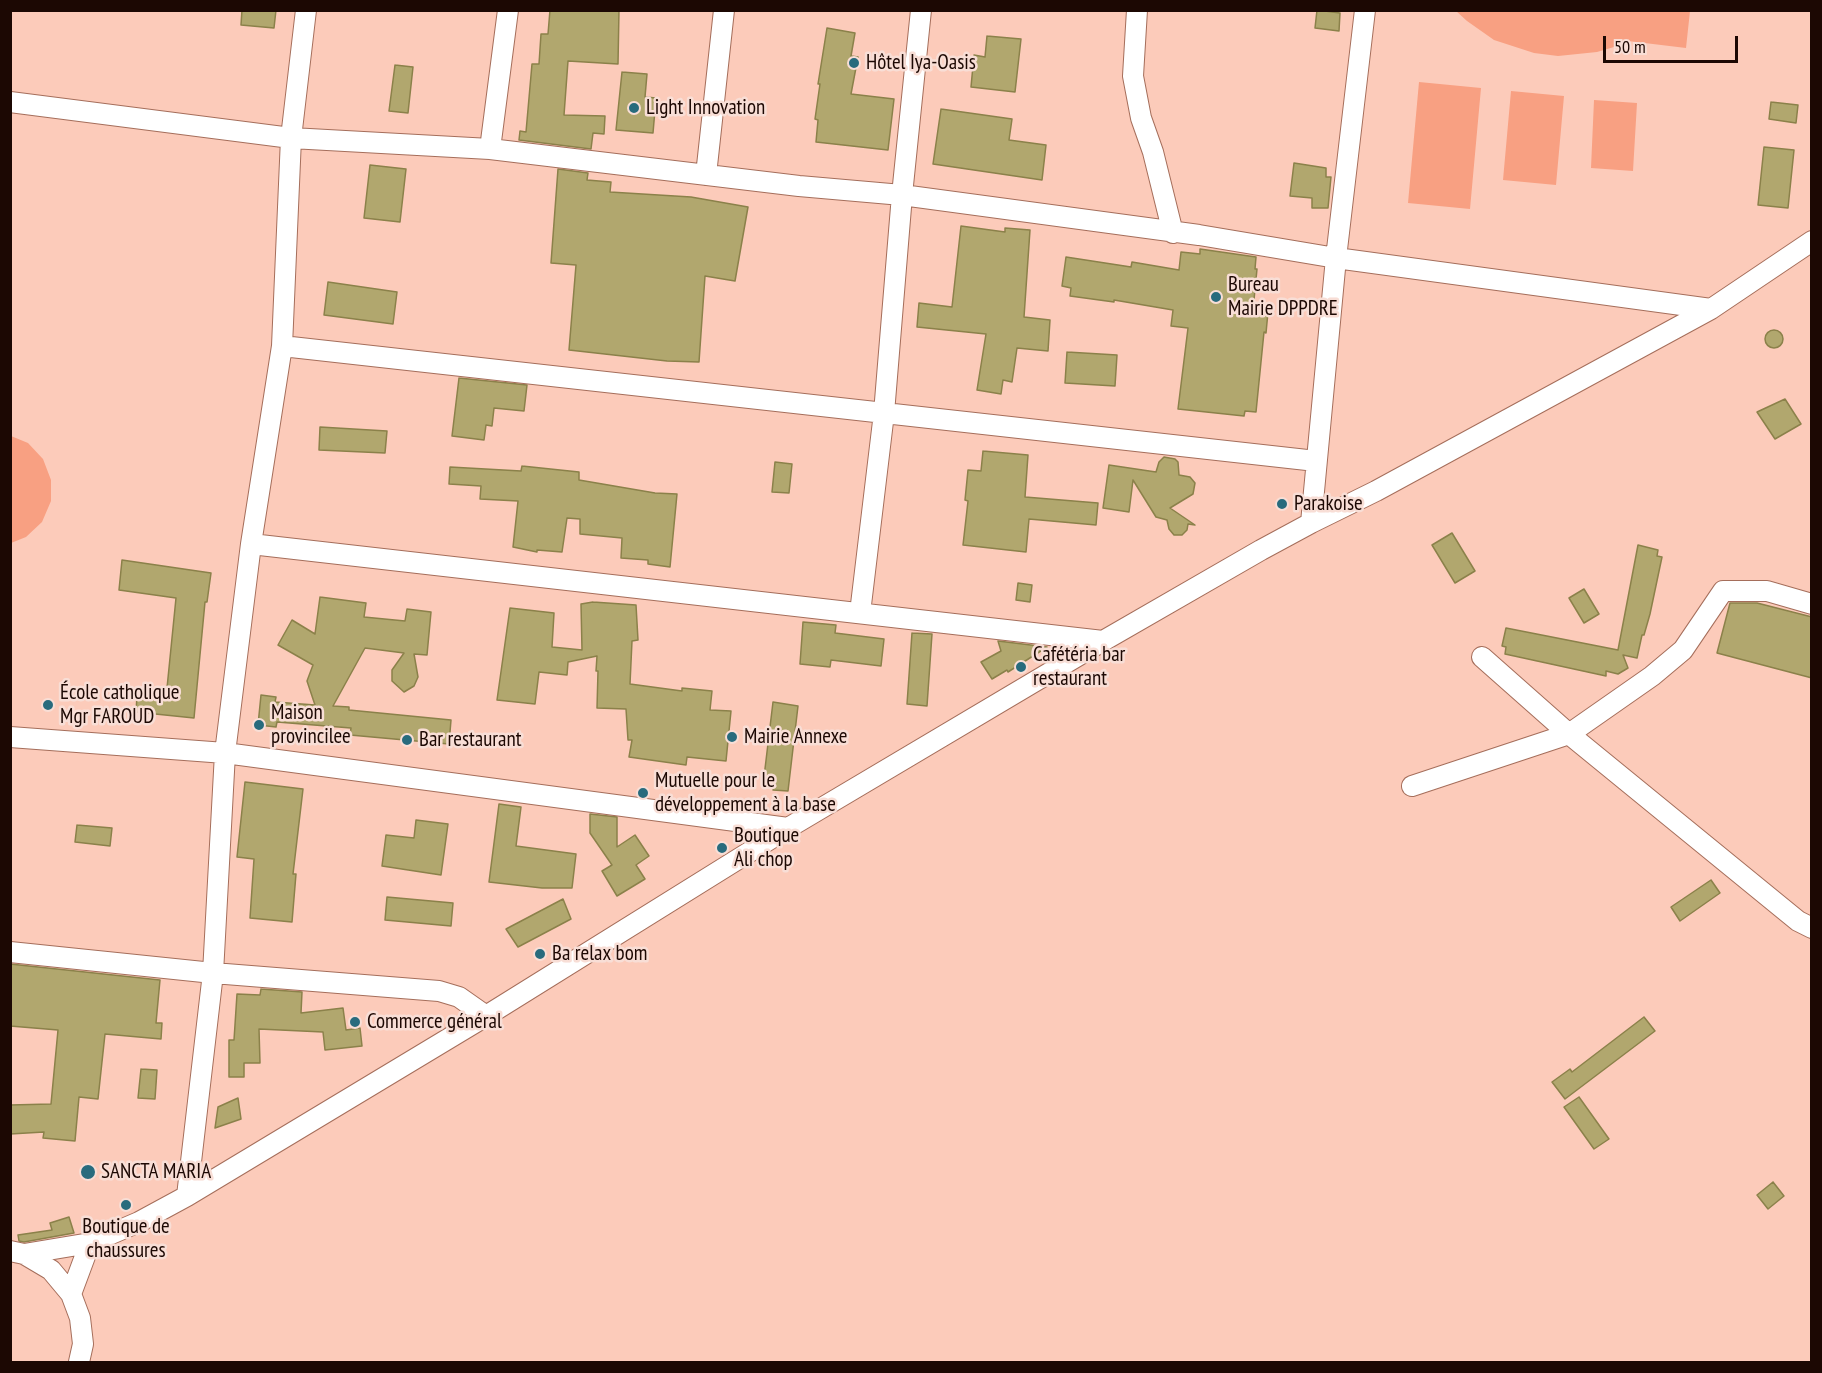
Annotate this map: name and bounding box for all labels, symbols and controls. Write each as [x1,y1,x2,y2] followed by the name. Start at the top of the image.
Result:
[1606,24,1741,62] scale bar
[1614,35,1646,58] text: 50 m
[866,50,976,76] place label: Hôtel Iya-Oasis
[847,56,861,70] marker: Hôtel Iya-Oasis
[646,95,765,121] place label: Light Innovation
[627,101,641,115] marker: Light Innovation
[1228,272,1338,322] place label: Bureau Mairie DPPDRE
[1209,290,1223,304] marker: Bureau Mairie DPPDRE
[1294,491,1363,517] place label: Parakoise
[1275,497,1289,511] marker: Parakoise
[1033,642,1125,692] place label: Cafétéria bar restaurant
[1014,660,1028,674] marker: Cafétéria bar restaurant
[60,680,179,730] place label: École catholique Mgr FAROUD
[41,698,55,712] marker: École catholique Mgr FAROUD
[271,700,351,750] place label: Maison provincilee
[252,718,266,732] marker: Maison provincilee
[744,724,847,750] place label: Mairie Annexe
[419,727,521,753] place label: Bar restaurant
[725,730,739,744] marker: Mairie Annexe
[400,733,414,747] marker: Bar restaurant
[655,768,836,818] place label: Mutuelle pour le développement à la base
[636,786,650,800] marker: Mutuelle pour le développement à la base
[734,823,799,873] place label: Boutique Ali chop
[715,841,729,855] marker: Boutique Ali chop
[552,941,647,967] place label: Ba relax bom
[533,947,547,961] marker: Ba relax bom
[367,1009,502,1035] place label: Commerce général
[348,1015,362,1029] marker: Commerce général
[101,1159,211,1185] place label: SANCTA MARIA
[79,1163,97,1181] marker: SANCTA MARIA
[119,1198,133,1212] marker: Boutique de chaussures
[82,1214,170,1264] place label: Boutique de chaussures

